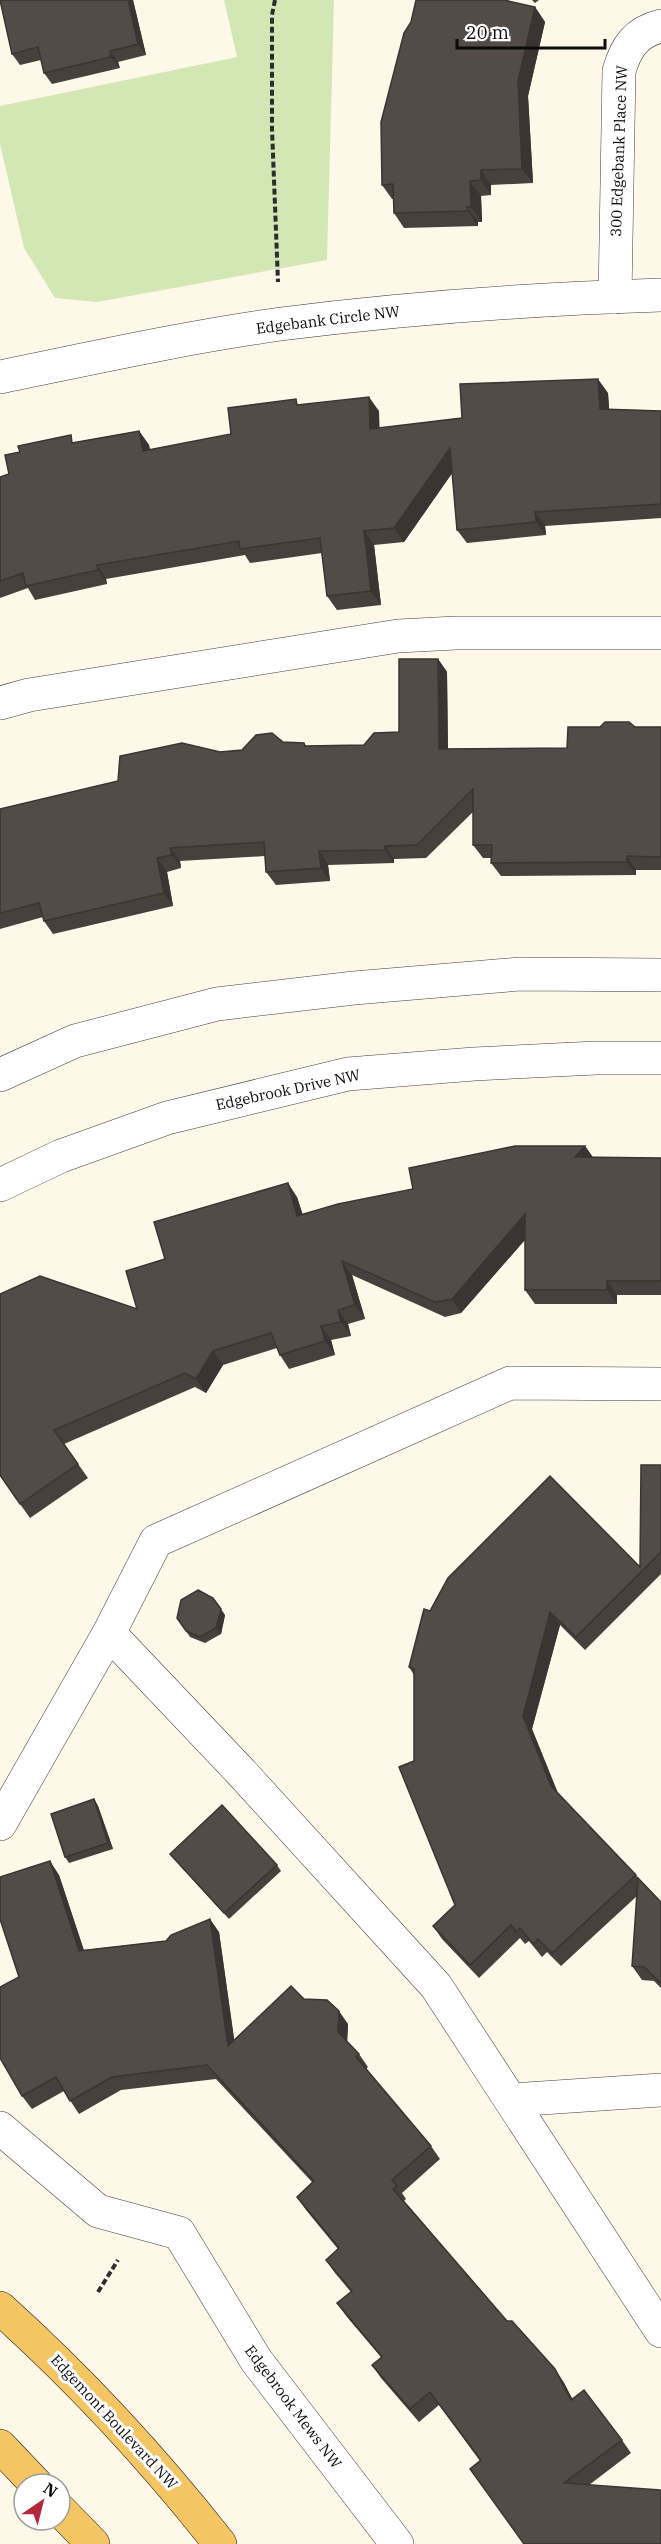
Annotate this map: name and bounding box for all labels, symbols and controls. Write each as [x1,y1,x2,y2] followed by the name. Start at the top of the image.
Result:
[457,12,606,50] scale bar
[466,21,509,44] text: 20 m
[606,64,631,237] street label: 300 Edgebank Place NW
[255,301,401,338] street label: Edgebank Circle NW
[214,1065,362,1114] street label: Edgebrook Drive NW
[241,2341,346,2472] street label: Edgebrook Mews NW
[47,2351,181,2493] street label: Edgemont Boulevard NW
[12,2472,72,2532] north arrow

